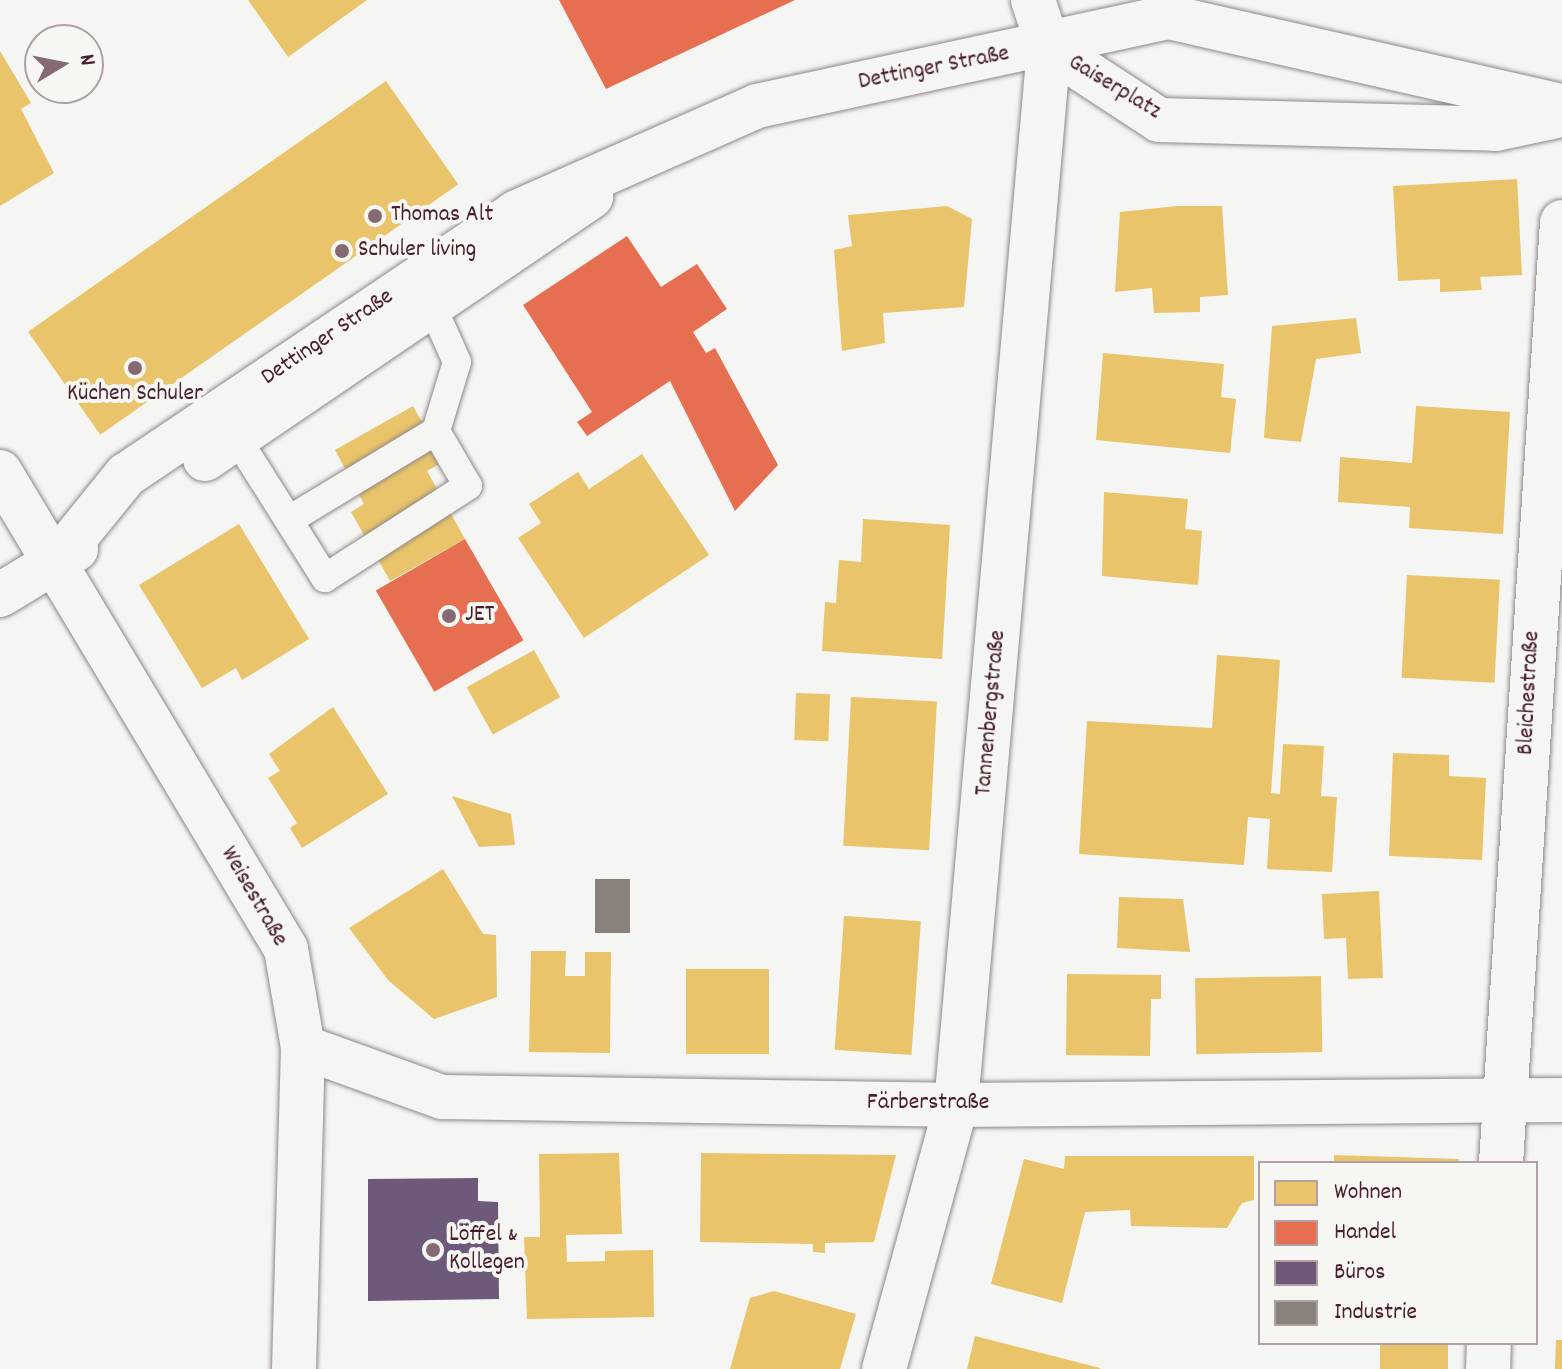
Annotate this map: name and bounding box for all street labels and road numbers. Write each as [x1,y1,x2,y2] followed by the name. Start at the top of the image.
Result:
[856,40,1012,98] street label: Dettinger Straße
[1062,49,1166,127] street label: Gaiserplatz
[256,283,400,393] street label: Dettinger Straße
[970,629,1014,797] street label: Tannenbergstraße
[1512,630,1548,756] street label: Bleichestraße
[213,842,293,952] street label: Weisestraße
[867,1090,989,1118] street label: Färberstraße

